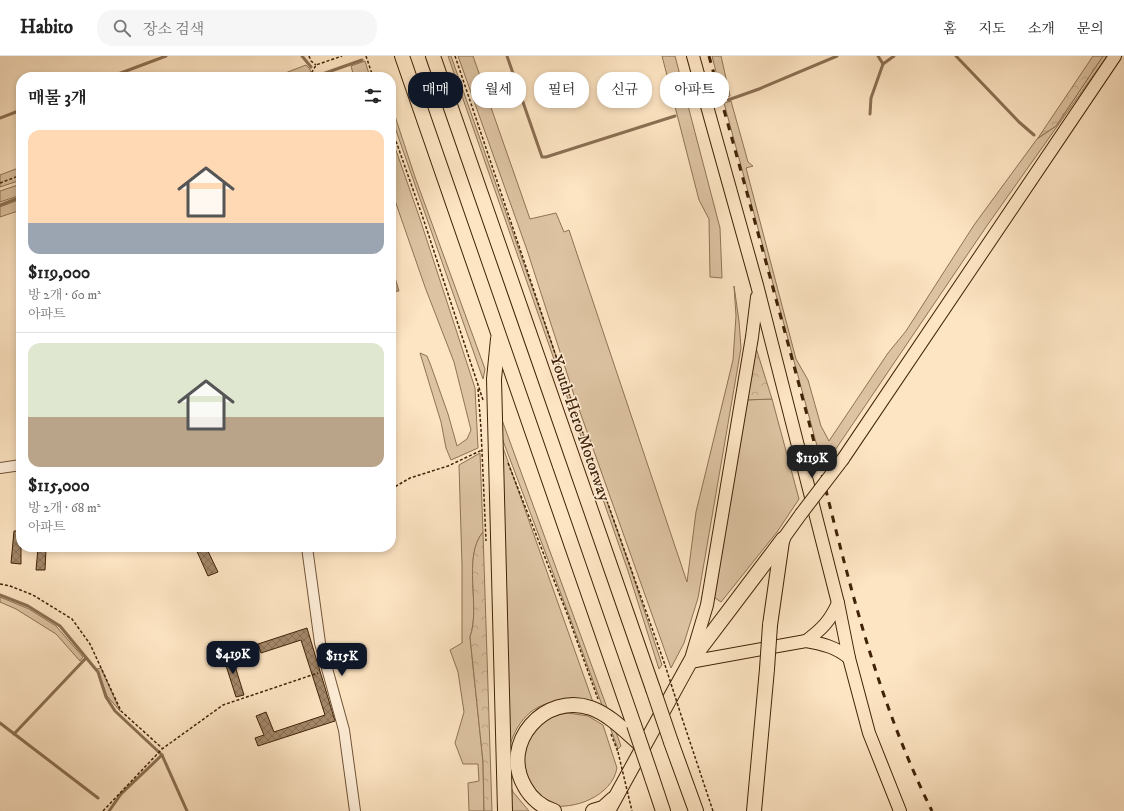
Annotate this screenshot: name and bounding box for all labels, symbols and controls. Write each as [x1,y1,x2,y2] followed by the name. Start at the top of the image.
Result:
[97,10,377,46] search box
[20,16,73,39] text: Habito
[111,17,133,39] icon: search
[143,20,204,39] text: 장소 검색
[943,20,957,38] text: 홈
[979,20,1006,38] text: 지도
[1028,20,1055,38] text: 소개
[1077,20,1104,38] text: 문의
[408,72,463,108] chip: 매매
[471,72,526,108] chip: 월세
[534,72,589,108] chip: 필터
[597,72,652,108] chip: 신규
[660,72,729,108] chip: 아파트
[362,85,384,107] icon: filters
[28,87,87,109] text: 매물 3개
[170,156,242,228] icon: home
[28,262,90,284] text: $119,000
[28,287,101,303] text: 방 2개 · 60 m²
[28,306,66,322] text: 아파트
[545,352,616,505] street label: Youth Hero Motorway
[170,369,242,441] icon: home
[784,445,840,479] pin: $119K
[796,450,828,466] text: $119K
[28,475,90,497] text: $115,000
[28,500,101,516] text: 방 2개 · 68 m²
[28,519,66,535] text: 아파트
[205,641,261,675] pin: $419K
[314,643,370,677] pin: $115K
[216,646,250,662] text: $419K
[326,648,358,664] text: $115K

